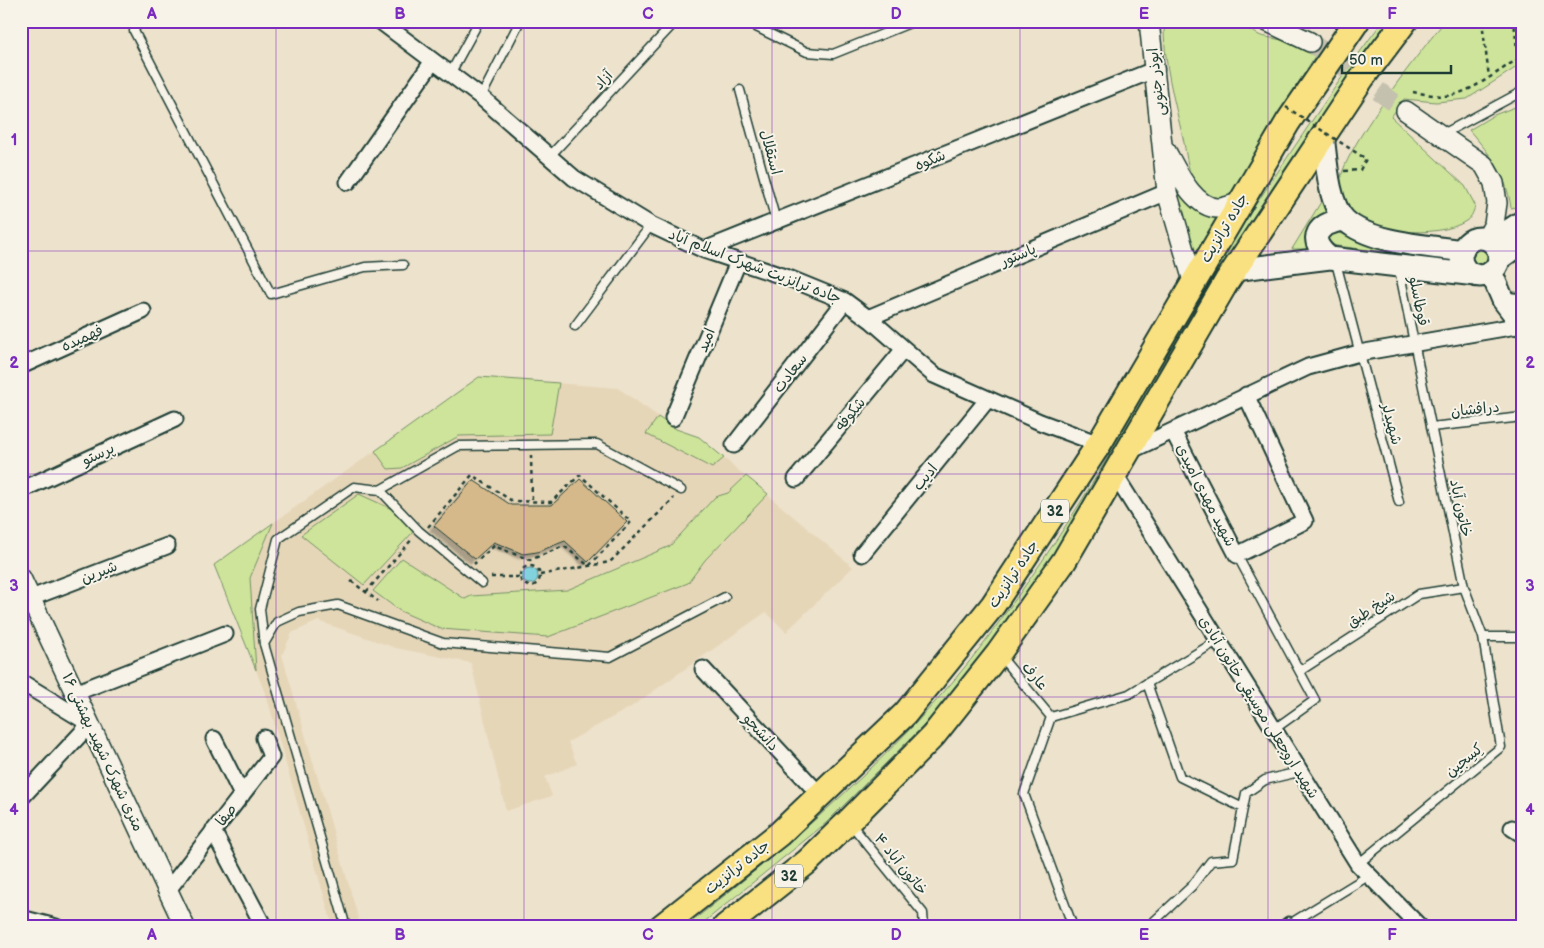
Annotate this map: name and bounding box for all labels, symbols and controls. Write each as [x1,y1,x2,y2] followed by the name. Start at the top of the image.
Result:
[146,5,157,24] text: A
[394,5,406,24] text: B
[642,5,654,24] text: C
[890,5,902,24] text: D
[1139,5,1149,24] text: E
[1387,5,1397,24] text: F
[1342,42,1450,74] scale bar
[1143,47,1170,117] street label: ابوذر جنوبی
[1349,51,1383,70] text: 50 m
[589,65,618,94] street label: آزاد
[755,128,786,177] street label: استقلال
[11,131,17,150] text: 1
[1527,131,1533,150] text: 1
[912,146,948,175] street label: شکوه
[1196,190,1253,266] street label: جاده ترانزیت
[665,225,844,309] street label: جاده ترانزیت شهرک اسلام آباد
[996,239,1039,272] street label: پاستور
[1404,274,1433,327] street label: قوطاسلو
[58,321,106,356] street label: فهمیده
[693,325,720,355] street label: امید
[769,350,812,397] street label: سعادت
[9,354,19,373] text: 2
[1525,354,1535,373] text: 2
[831,394,870,435] street label: شکوفه
[1450,397,1500,422] street label: درافشان
[1376,399,1406,447] street label: شهیدلر
[78,439,117,471] street label: پرستو
[1171,441,1240,550] street label: شهید مهدی امیدی
[909,460,942,495] street label: ادیب
[1445,477,1476,539] street label: خاتون آباد
[1041,500,1069,522] road number: 32
[984,537,1043,612] street label: جاده ترانزیت
[78,557,120,588] street label: شیرین
[9,577,19,596] text: 3
[1525,577,1535,596] text: 3
[1343,587,1399,632] street label: شیخ طبق
[1194,612,1323,802] street label: شهید اروجعلی موسیقی خاتون آبادی
[1017,658,1052,694] street label: عارف
[57,670,148,835] street label: ۱۶ متری شهرک شهيد بهشتی
[738,709,783,755] street label: دانشجو
[1442,739,1487,781] street label: کِسِجین
[212,800,241,830] street label: صفا
[9,801,19,820] text: 4
[1525,801,1535,820] text: 4
[870,830,931,899] street label: خاتون آباد ۴
[701,836,774,899] street label: جاده ترانزیت
[775,864,803,888] road number: 32
[146,926,157,945] text: A
[394,926,406,945] text: B
[642,926,654,945] text: C
[890,926,902,945] text: D
[1139,926,1149,945] text: E
[1387,926,1397,945] text: F

